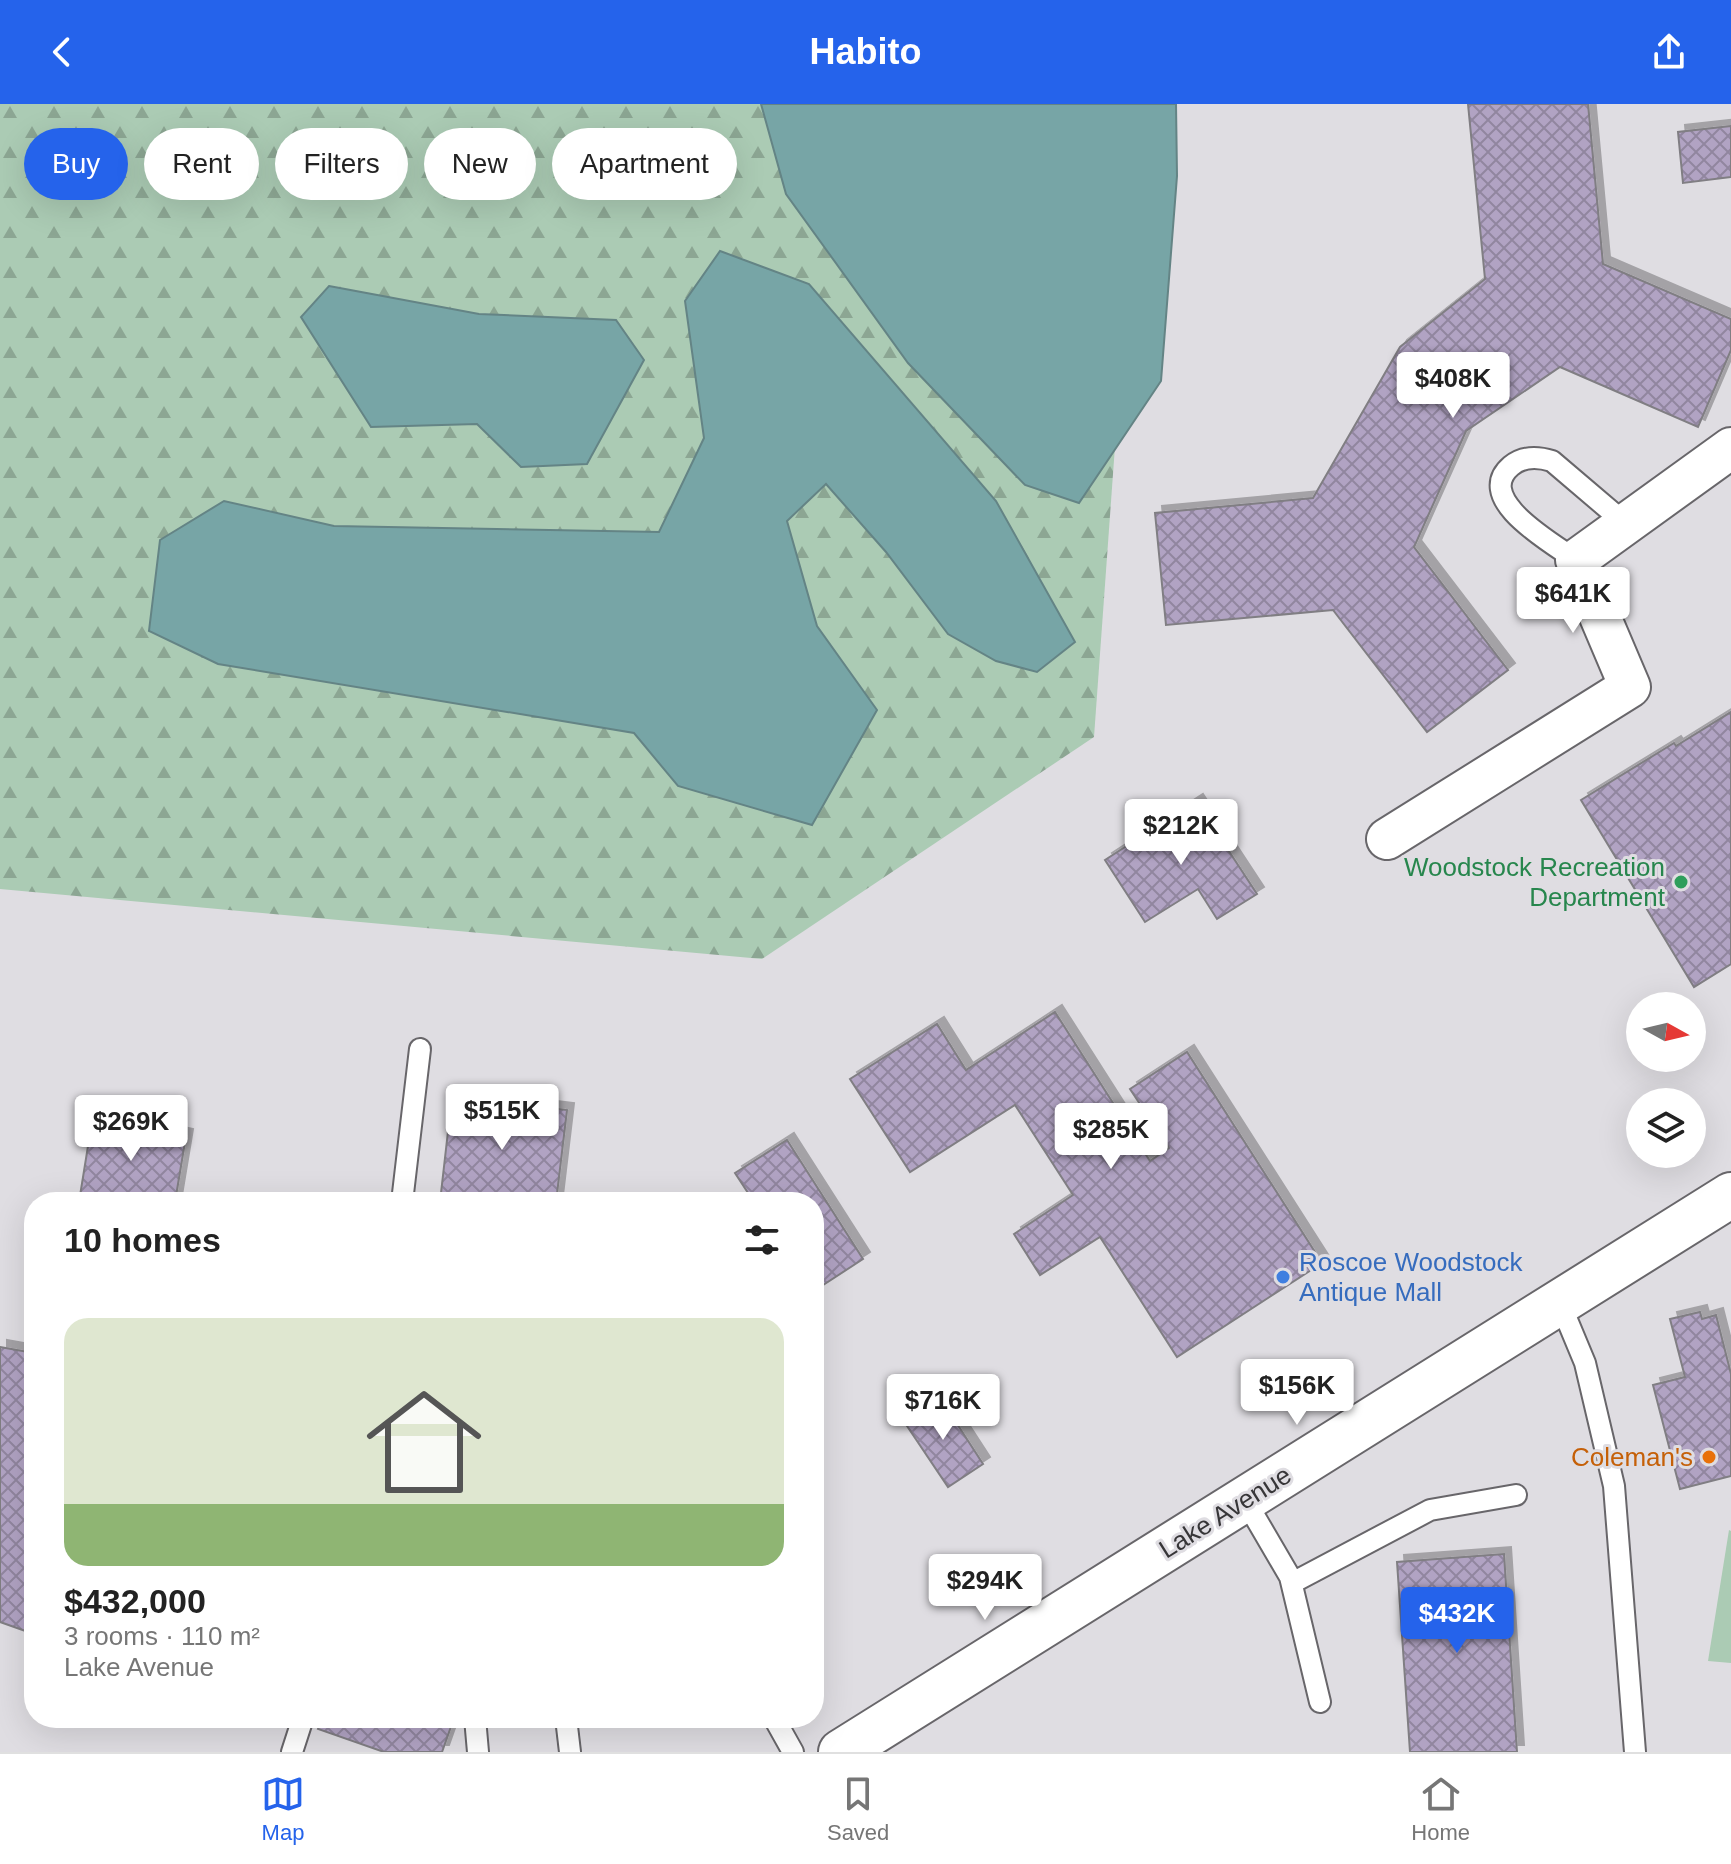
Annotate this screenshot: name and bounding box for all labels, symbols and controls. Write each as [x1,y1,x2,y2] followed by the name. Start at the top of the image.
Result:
[40,30,84,74] icon: back
[1647,30,1691,74] icon: share
[810,31,922,72] text: Habito
[24,128,128,200] chip: Buy
[144,128,259,200] chip: Rent
[275,128,408,200] chip: Filters
[424,128,536,200] chip: New
[552,128,737,200] chip: Apartment
[1397,352,1509,420] pin: $408K
[1415,363,1491,393] text: $408K
[1517,567,1629,635] pin: $641K
[1535,578,1611,608] text: $641K
[1125,799,1237,867] pin: $212K
[1143,810,1219,840] text: $212K
[1404,852,1666,912] place label: Woodstock Recreation Department
[1672,873,1690,891] marker: Woodstock Recreation Department
[1626,992,1706,1072] north arrow
[1626,992,1706,1168] map controls
[446,1084,558,1152] pin: $515K
[1626,1088,1706,1168] button: layers
[75,1095,187,1163] pin: $269K
[464,1095,540,1125] text: $515K
[1055,1103,1167,1171] pin: $285K
[93,1106,169,1136] text: $269K
[1073,1114,1149,1144] text: $285K
[740,1218,784,1262] icon: filters
[64,1221,221,1259] text: 10 homes
[1299,1247,1524,1307] place label: Roscoe Woodstock Antique Mall
[1274,1268,1292,1286] marker: Roscoe Woodstock Antique Mall
[1241,1359,1353,1427] pin: $156K
[352,1370,496,1514] icon: home
[1259,1370,1335,1400] text: $156K
[887,1374,999,1442] pin: $716K
[905,1385,981,1415] text: $716K
[1571,1442,1693,1472] place label: Coleman's
[1700,1448,1718,1466] marker: Coleman's
[1153,1460,1297,1564] street label: Lake Avenue
[929,1554,1041,1622] pin: $294K
[947,1565,1023,1595] text: $294K
[64,1582,206,1620] text: $432,000
[1401,1587,1513,1655] pin: $432K
[1419,1598,1495,1628] text: $432K
[64,1621,260,1651] text: 3 rooms · 110 m²
[64,1652,214,1682] text: Lake Avenue
[261,1772,305,1846] tab: Map
[827,1772,889,1846] tab: Saved
[1411,1772,1470,1846] tab: Home

